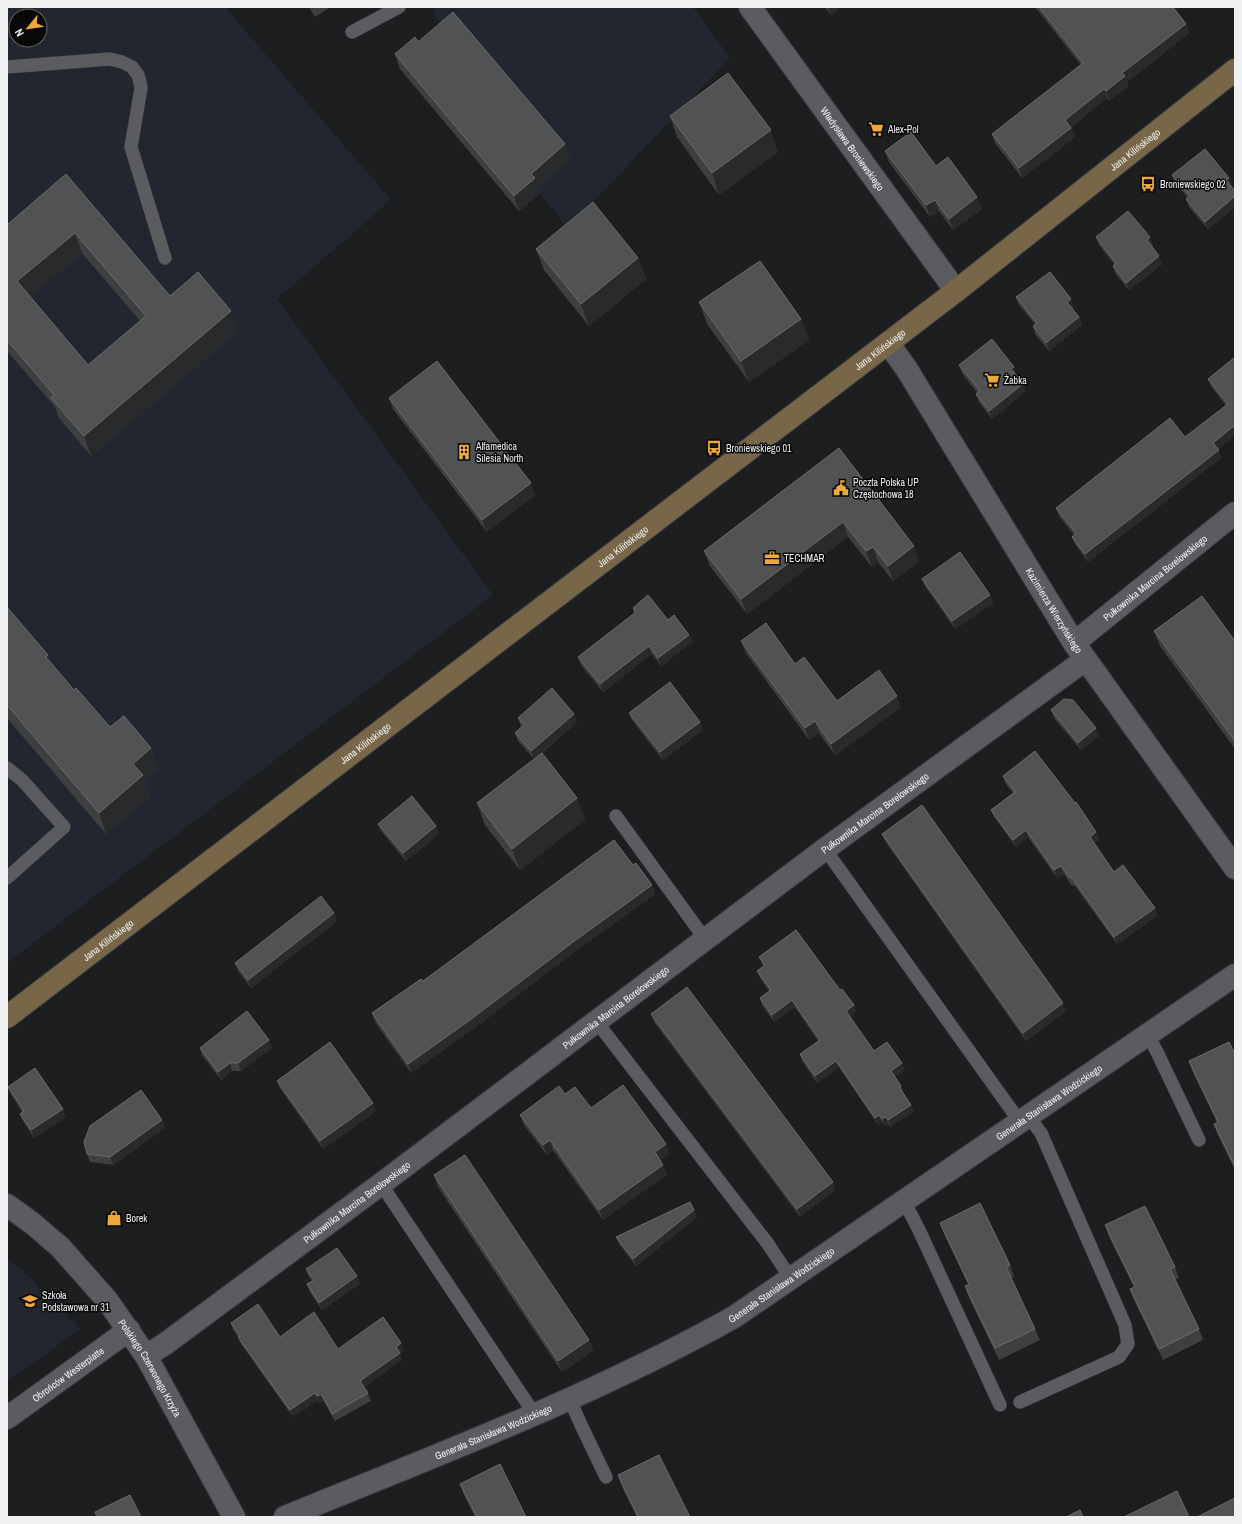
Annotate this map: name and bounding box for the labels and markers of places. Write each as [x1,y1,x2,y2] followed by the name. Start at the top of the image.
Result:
[867,120,885,138] supermarket icon: Alex-Pol
[887,123,919,136] place label: Alex-Pol
[1139,175,1157,193] bus stop icon: Broniewskiego 02
[1160,178,1226,191] place label: Broniewskiego 02
[983,371,1001,389] supermarket icon: Żabka
[1004,374,1027,387] place label: Żabka
[705,439,723,457] bus stop icon: Broniewskiego 01
[475,440,523,465] place label: Alfamedica Silesia North
[726,442,792,455] place label: Broniewskiego 01
[455,443,473,461] building icon: Alfamedica Silesia North
[853,476,919,501] place label: Poczta Polska UP Częstochowa 18
[832,479,850,497] public building icon: Poczta Polska UP Częstochowa 18
[763,549,781,567] office icon: TECHMAR
[784,552,825,565] place label: TECHMAR
[105,1209,123,1227] shop icon: Borek
[126,1212,148,1225] place label: Borek
[42,1289,110,1314] place label: Szkoła Podstawowa nr 31
[21,1292,39,1310] school or university icon: Szkoła Podstawowa nr 31

